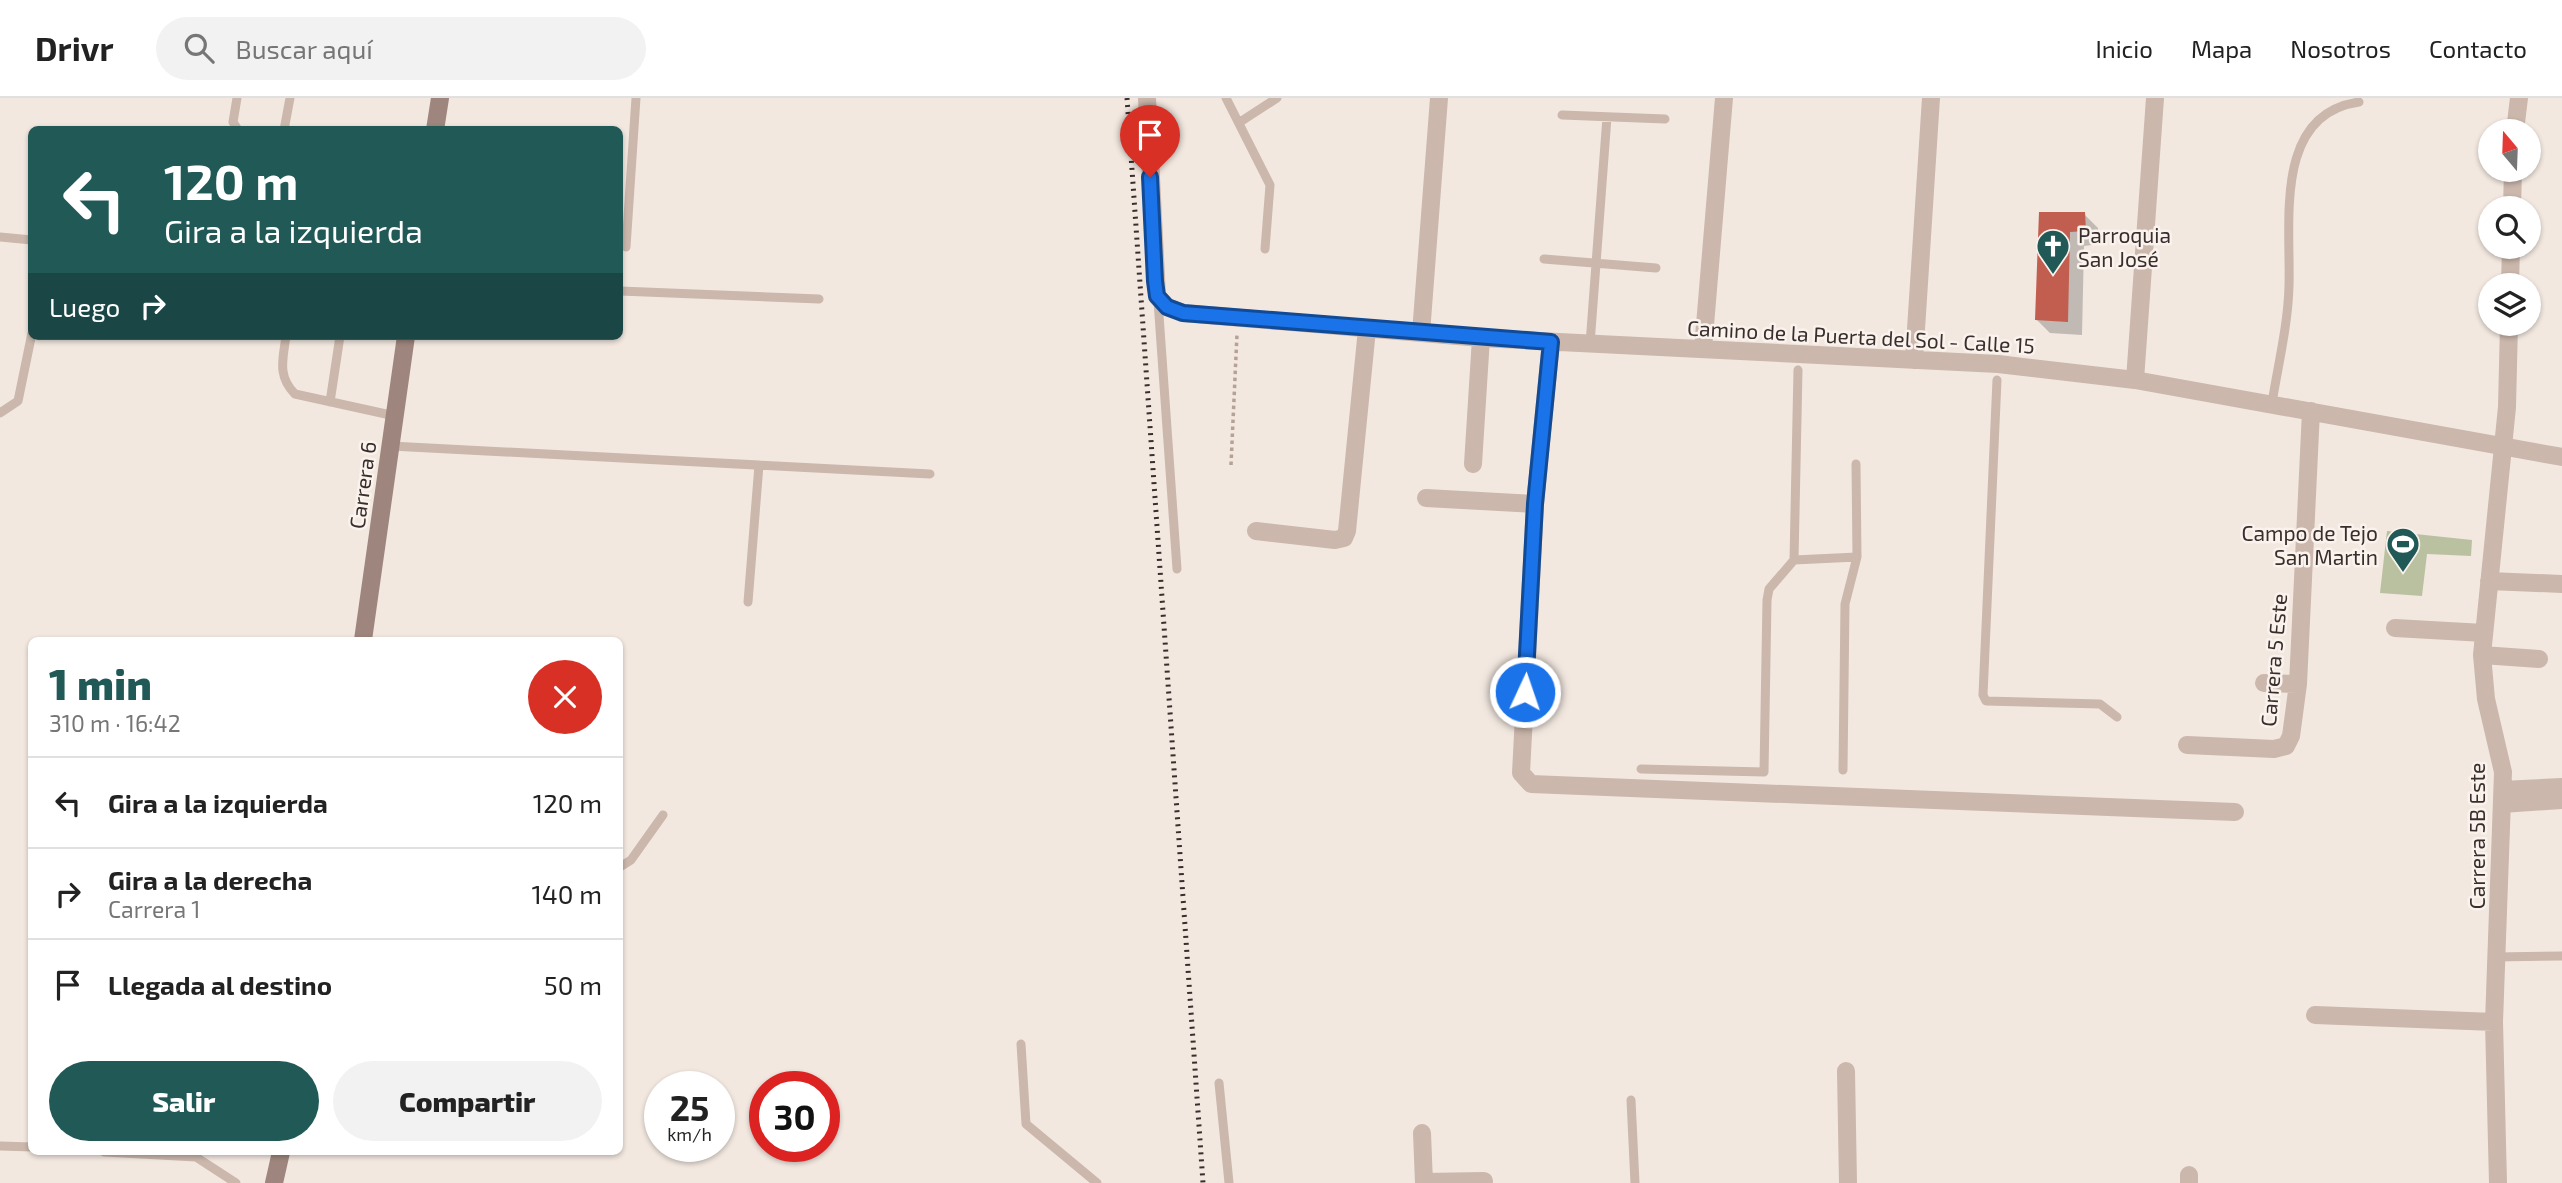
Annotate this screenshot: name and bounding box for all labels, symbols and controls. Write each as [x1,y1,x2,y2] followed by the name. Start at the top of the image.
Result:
[156,17,646,80] search box
[35,28,114,68] text: Drivr
[180,29,218,67] icon: search
[236,33,373,64] text: Buscar aquí
[2095,34,2153,63] text: Inicio
[2191,34,2252,63] text: Mapa
[2290,34,2391,63] text: Nosotros
[2429,34,2527,63] text: Contacto
[1120,105,1180,177] pin
[1131,116,1169,154] icon: arrive
[2478,119,2541,182] north arrow
[2478,119,2541,336] map controls
[164,151,298,210] text: 120 m
[49,154,140,245] icon: left
[2478,196,2541,259] button: search
[164,211,423,249] text: Gira a la izquierda
[2078,222,2171,271] place label: Parroquia San José
[2034,227,2072,276] church icon: Parroquia San José
[2478,273,2541,336] button: layers
[134,287,172,325] icon: right
[49,291,120,322] text: Luego
[1687,314,2035,358] street label: Camino de la Puerta del Sol - Calle 15
[343,440,381,530] street label: Carrera 6
[2242,520,2378,569] place label: Campo de Tejo San Martin
[2384,525,2422,574] sports icon: Campo de Tejo San Martin
[2255,592,2291,728] street label: Carrera 5 Este
[1488,655,1562,729] position arrow
[49,658,152,708] text: 1 min
[528,660,602,734] button: close
[49,709,181,737] text: 310 m · 16:42
[2464,763,2489,909] street label: Carrera 5B Este
[49,784,87,822] icon: left
[108,787,328,818] text: Gira a la izquierda
[533,787,602,818] text: 120 m
[108,864,312,895] text: Gira a la derecha
[49,875,87,913] icon: right
[531,878,602,909] text: 140 m
[108,895,200,923] text: Carrera 1
[49,966,87,1004] icon: arrive
[108,969,332,1000] text: Llegada al destino
[544,969,602,1000] text: 50 m
[49,1061,319,1141] button: Salir
[333,1061,602,1141] button: Compartir
[749,1071,840,1162] speed limit sign: 30
[670,1086,709,1128] text: 25
[667,1123,712,1145] text: km/h

